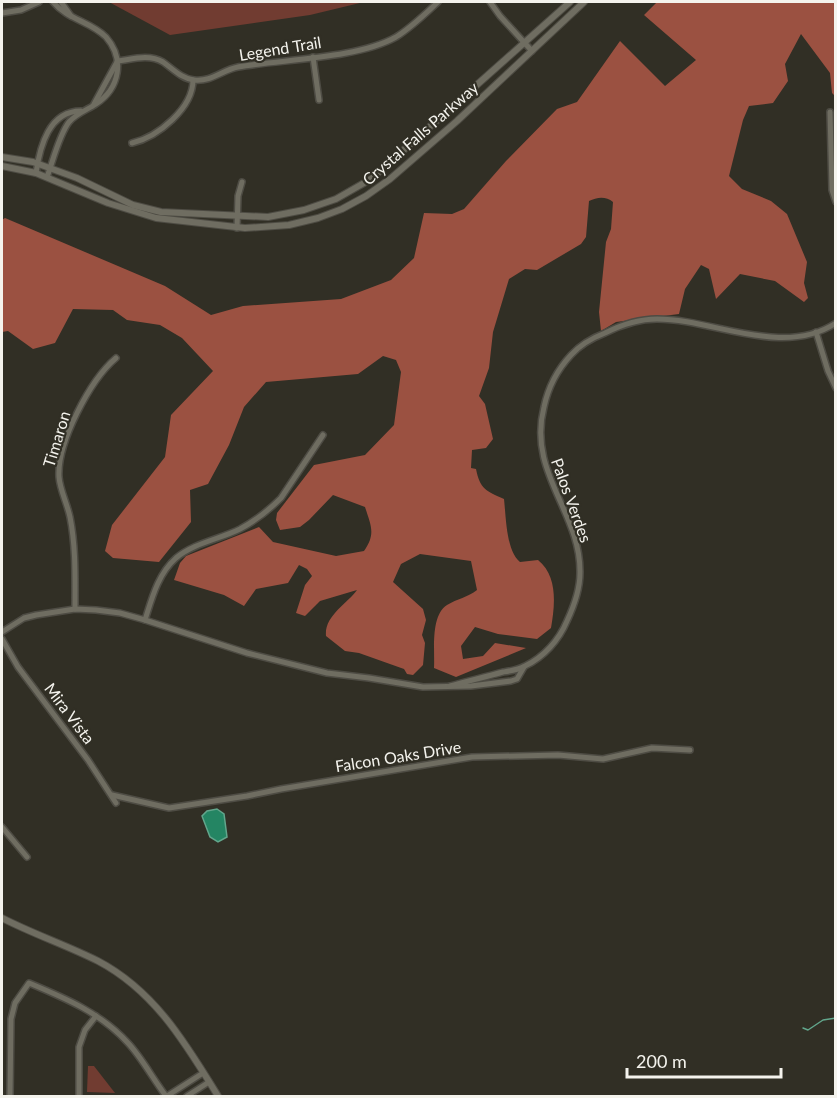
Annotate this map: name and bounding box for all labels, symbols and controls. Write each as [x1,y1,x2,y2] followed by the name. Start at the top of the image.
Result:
[237,32,323,64] street label: Legend Trail
[358,77,482,188] street label: Crystal Falls Parkway
[38,409,74,469] street label: Timaron
[548,455,596,545] street label: Palos Verdes
[41,679,99,747] street label: Mira Vista
[334,737,462,775] street label: Falcon Oaks Drive
[627,1041,782,1079] scale bar
[636,1050,687,1072] text: 200 m

